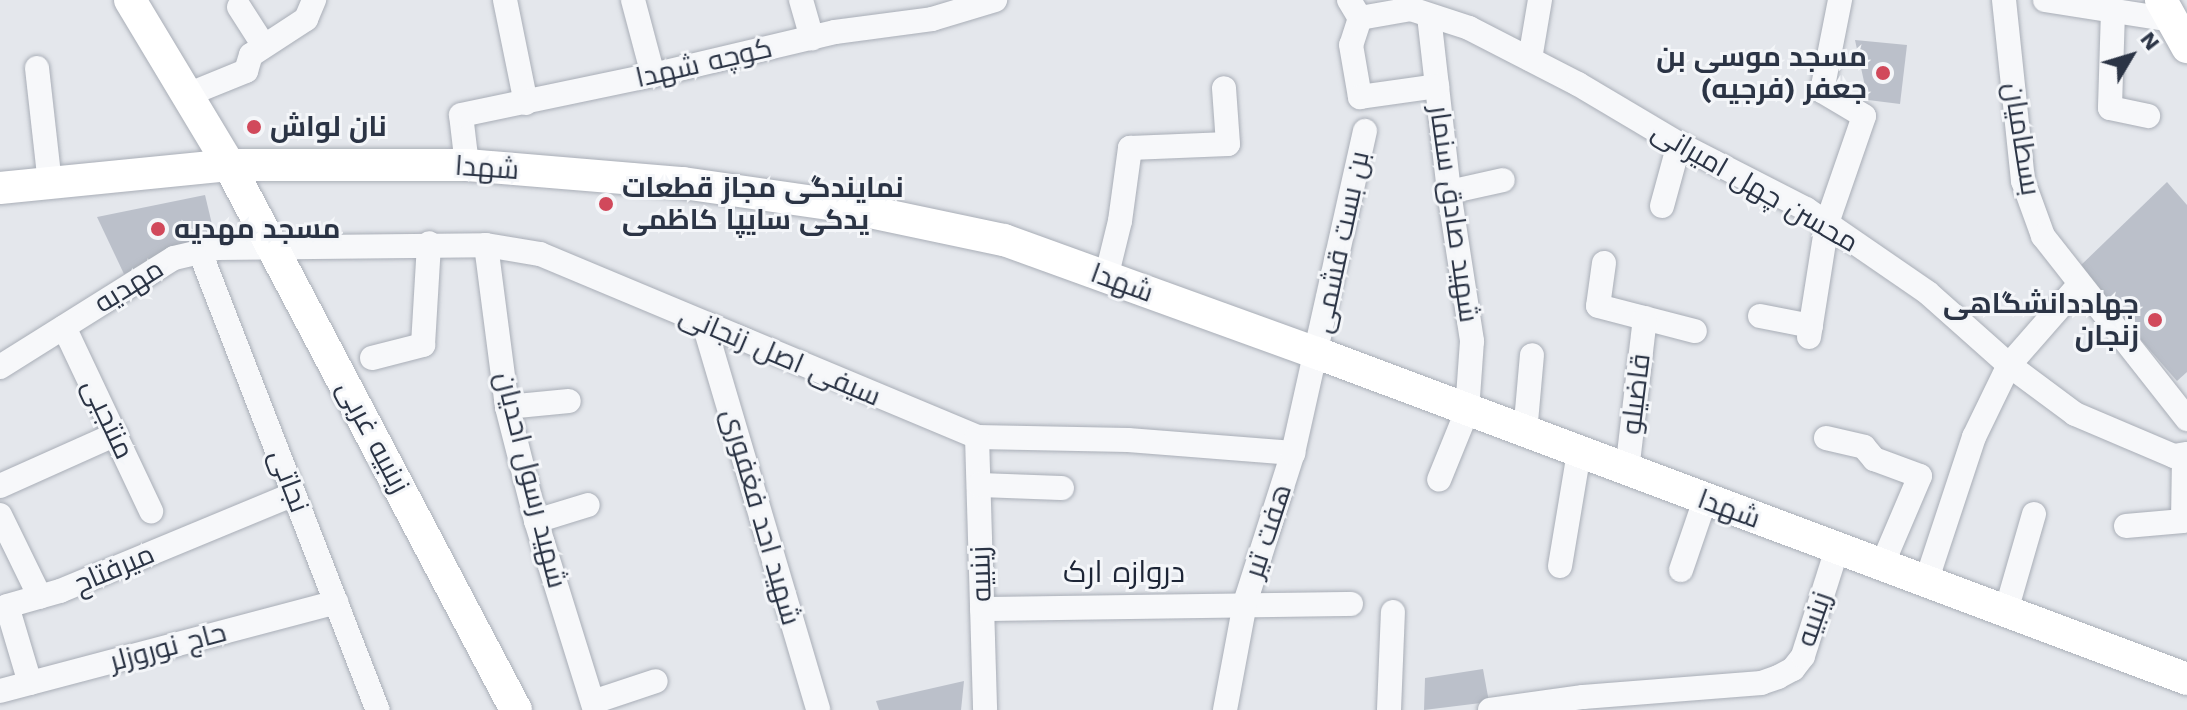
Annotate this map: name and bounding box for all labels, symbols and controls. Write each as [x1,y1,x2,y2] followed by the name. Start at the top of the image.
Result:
[2091,16,2171,96] north arrow
[2135,27,2165,55] text: N
[632,31,776,95] street label: کوچه شهدا
[1656,40,1867,106] place label: مسجد موسی بن جعفر (فرجیه)
[1874,64,1892,82] marker: مسجد موسی بن جعفر (فرجیه)
[1996,80,2048,198] street label: بسطامیان
[1422,103,1486,325] street label: شهید صادق سنمار
[270,110,387,144] place label: نان لواش
[1646,114,1864,260] street label: محسن چهل امیرانی
[245,118,263,136] marker: نان لواش
[1305,148,1377,336] street label: بن بست قشمی
[454,149,520,187] street label: شهدا
[622,171,904,237] place label: نمایندگی مجاز قطعات یدکی سایپا کاظمی
[597,195,615,213] marker: نمایندگی مجاز قطعات یدکی سایپا کاظمی
[174,212,341,246] place label: مسجد مهدیه
[149,220,167,238] marker: مسجد مهدیه
[88,252,170,320] street label: مهدیه
[1086,256,1158,310] street label: شهدا
[1943,287,2139,353] place label: جهاددانشگاهی زنجان
[674,298,886,414] street label: سیفی اصل زنجانی
[2146,311,2164,329] marker: جهاددانشگاهی زنجان
[1614,352,1658,436] street label: قاضیلو
[488,368,574,592] street label: شهید رسول احدیان
[75,374,141,464] street label: منتجبی
[329,375,417,499] street label: زینبیه غربی
[714,405,808,629] street label: شهید احد فغفوری
[262,445,316,517] street label: نجاتی
[1237,480,1299,582] street label: هفت تیر
[1693,482,1765,536] street label: شهدا
[69,537,159,601] street label: میرفتاح
[963,546,999,602] street label: زینبیه
[1063,554,1185,590] district label: دروازه ارک
[1789,587,1839,651] street label: زینبیه
[106,615,230,679] street label: حاج نوروزلر

